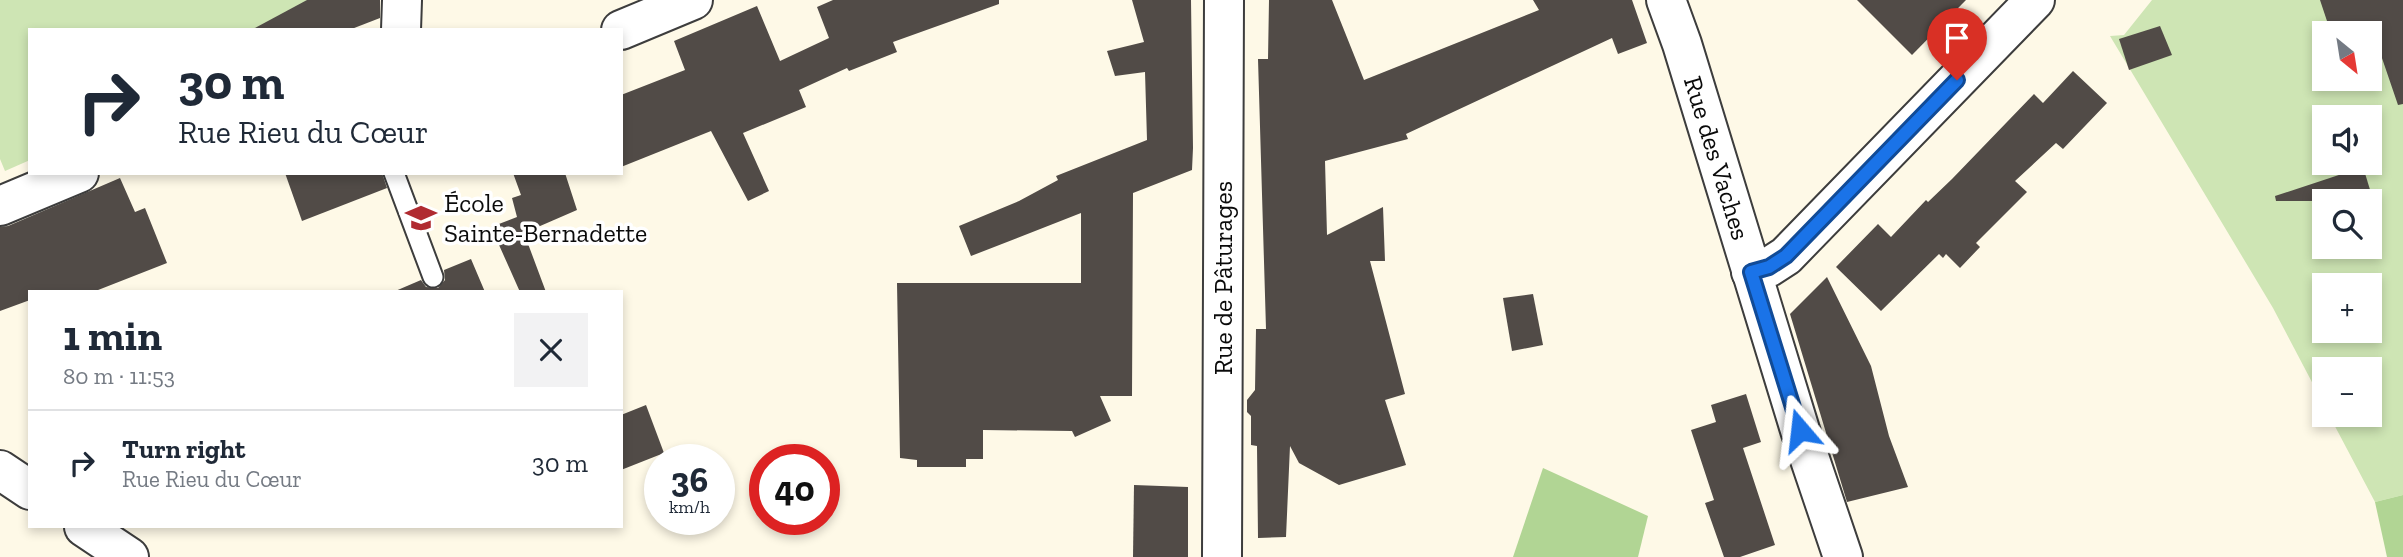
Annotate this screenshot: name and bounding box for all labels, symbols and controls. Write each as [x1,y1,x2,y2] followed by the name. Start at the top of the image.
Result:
[1927,8,1987,80] pin
[1938,19,1976,57] icon: arrive
[2312,21,2382,91] north arrow
[2312,21,2382,427] map controls
[178,53,284,112] text: 30 m
[63,56,154,147] icon: right
[1677,72,1757,244] street label: Rue des Vaches
[2312,105,2382,175] button: sound
[178,113,428,151] text: Rue Rieu du Cœur
[1207,181,1239,375] street label: Rue de Pâturages
[444,187,647,249] place label: École Sainte-Bernadette
[2312,189,2382,259] button: search
[404,201,438,235] school or university icon: École Sainte-Bernadette
[2312,273,2382,343] button: +
[63,310,162,361] text: 1 min
[514,313,588,387] button: close
[2312,357,2382,427] button: −
[63,362,175,390] text: 80 m · 11:53
[1763,393,1837,467] position arrow
[122,433,245,465] text: Turn right
[63,444,101,482] icon: right
[749,444,840,535] speed limit sign: 40
[532,447,588,479] text: 30 m
[671,459,708,501] text: 36
[122,465,302,493] text: Rue Rieu du Cœur
[669,496,710,518] text: km/h

